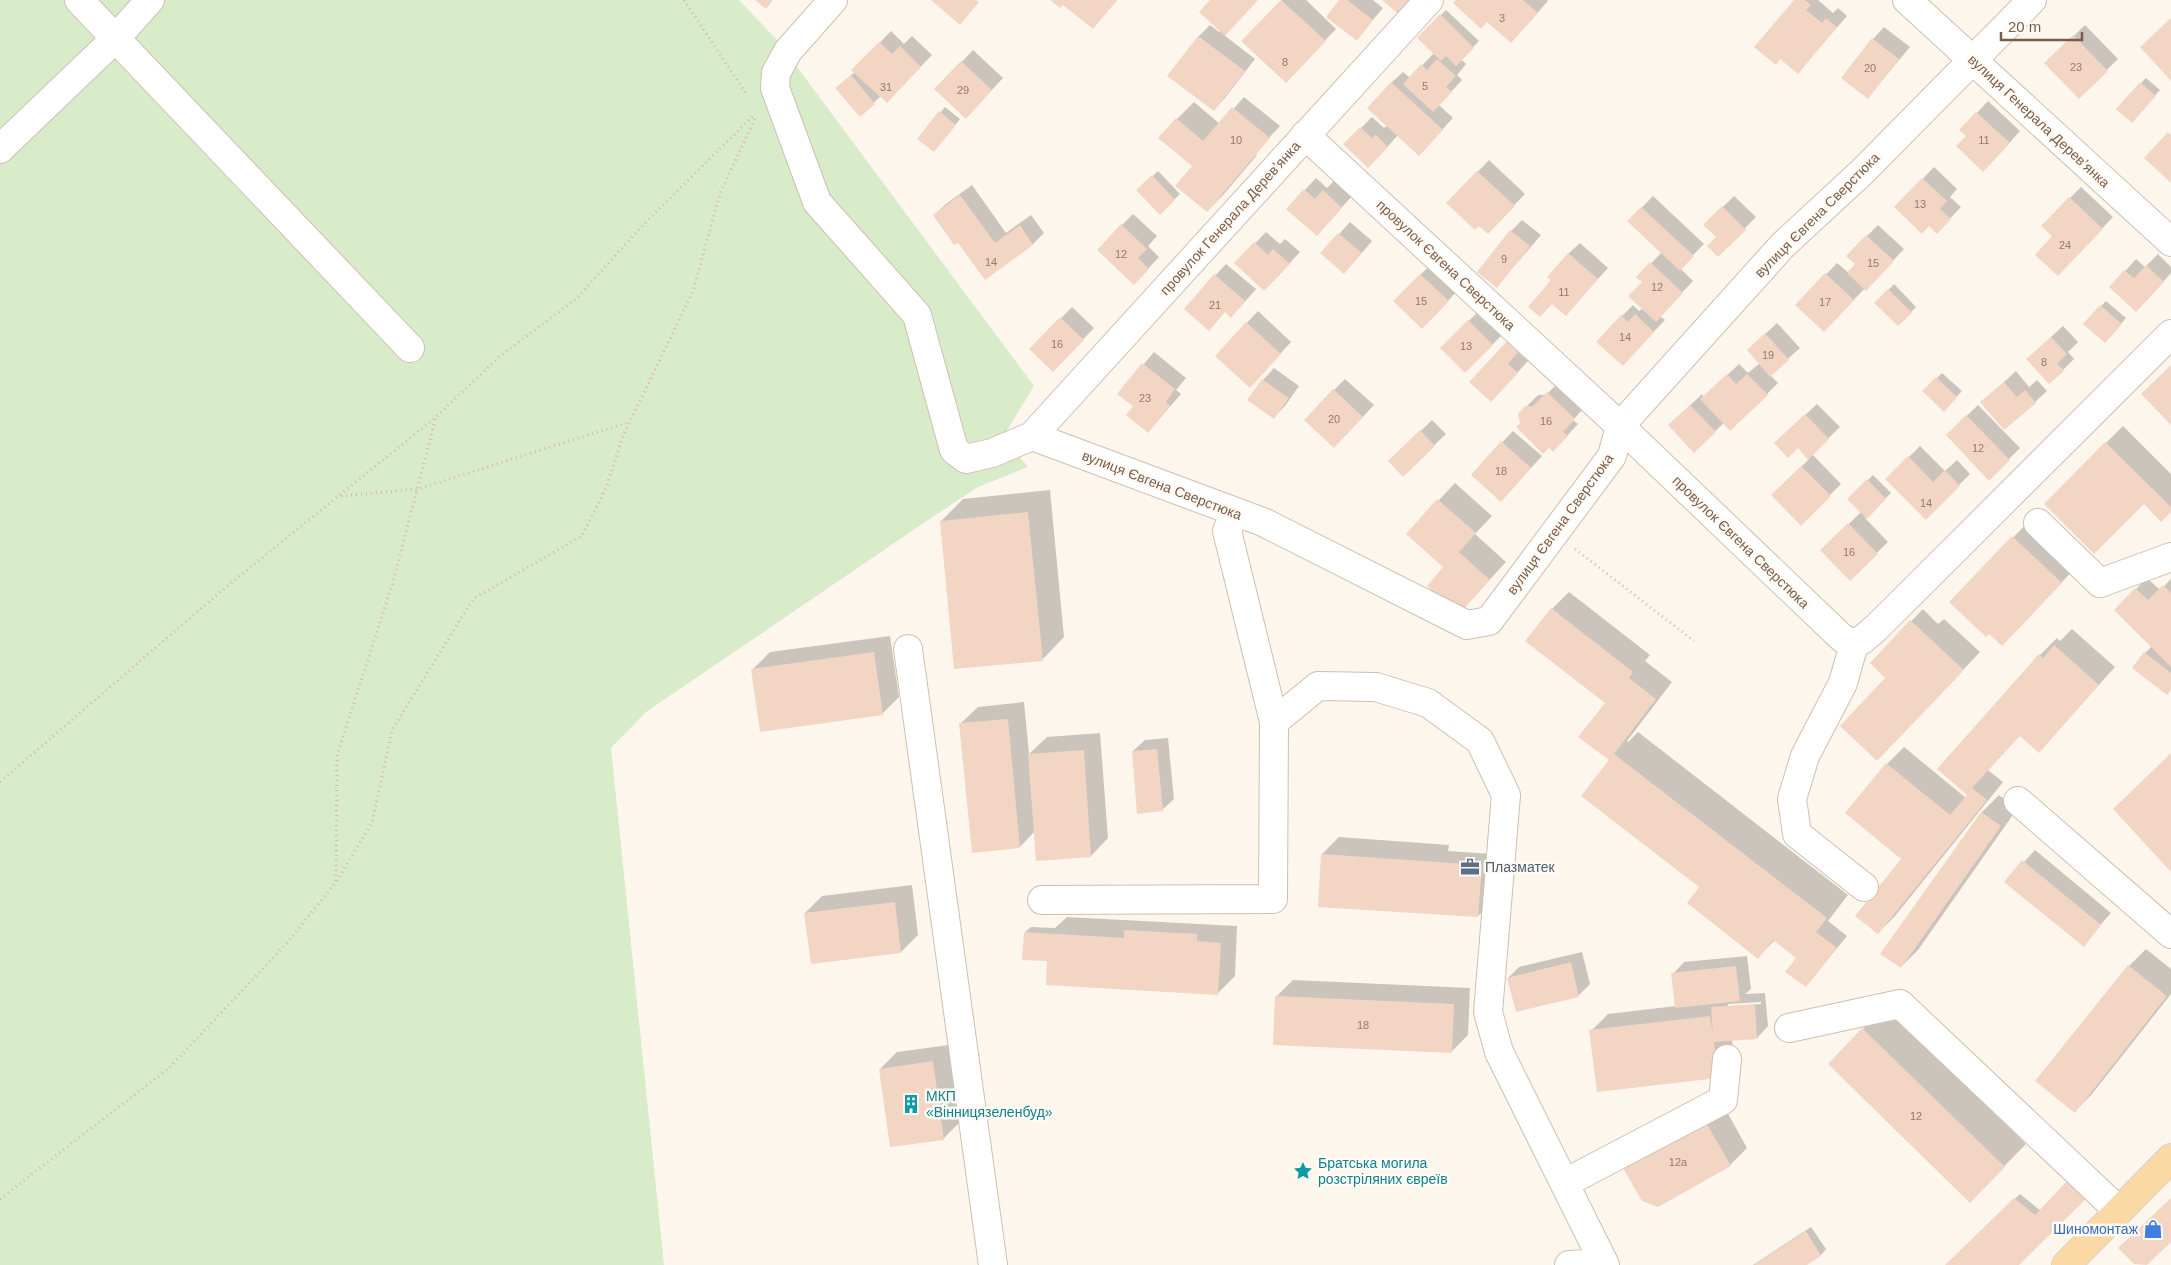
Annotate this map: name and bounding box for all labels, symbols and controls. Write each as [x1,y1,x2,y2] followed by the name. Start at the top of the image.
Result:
[2001,10,2082,42] scale bar
[1499,12,1505,24] house number: 3
[2008,18,2041,35] text: 20 m
[1965,51,2113,191] street label: вулиця Генерала Деревʼянка
[1282,56,1288,68] house number: 8
[2070,61,2082,73] house number: 23
[1864,62,1876,74] house number: 20
[1422,80,1428,92] house number: 5
[880,81,892,93] house number: 31
[957,84,969,96] house number: 29
[1230,134,1242,146] house number: 10
[1978,134,1990,146] house number: 11
[1157,138,1303,298] street label: провулок Генерала Деревʼянка
[1751,149,1883,281] street label: вулиця Євгена Сверстюка
[1373,197,1519,334] street label: провулок Євгена Сверстюка
[1914,198,1926,210] house number: 13
[2059,239,2071,251] house number: 24
[1115,248,1127,260] house number: 12
[1501,253,1507,265] house number: 9
[985,256,997,268] house number: 14
[1867,257,1879,269] house number: 15
[1651,281,1663,293] house number: 12
[1558,286,1570,298] house number: 11
[1415,295,1427,307] house number: 15
[1819,296,1831,308] house number: 17
[1209,299,1221,311] house number: 21
[1619,331,1631,343] house number: 14
[1051,338,1063,350] house number: 16
[1460,340,1472,352] house number: 13
[1762,349,1774,361] house number: 19
[2041,356,2047,368] house number: 8
[1139,392,1151,404] house number: 23
[1328,413,1340,425] house number: 20
[1540,415,1552,427] house number: 16
[1972,442,1984,454] house number: 12
[1080,447,1244,523] street label: вулиця Євгена Сверстюка
[1504,450,1617,597] street label: вулиця Євгена Сверстюка
[1495,465,1507,477] house number: 18
[1669,472,1813,612] street label: провулок Євгена Сверстюка
[1920,497,1932,509] house number: 14
[1843,546,1855,558] house number: 16
[1459,856,1481,878] office icon: Плазматек
[1485,859,1555,875] place label: Плазматек
[1357,1019,1369,1031] house number: 18
[926,1088,1053,1120] place label: МКП «Вінницязеленбуд»
[900,1093,922,1115] building icon: МКП «Вінницязеленбуд»
[1910,1110,1922,1122] house number: 12
[1318,1155,1448,1187] place label: Братська могила розстріляних євреїв
[1669,1156,1688,1168] house number: 12а
[1292,1160,1314,1182] place icon: Братська могила розстріляних євреїв
[2142,1218,2164,1240] shop icon: Шиномонтаж
[2053,1221,2139,1237] place label: Шиномонтаж

